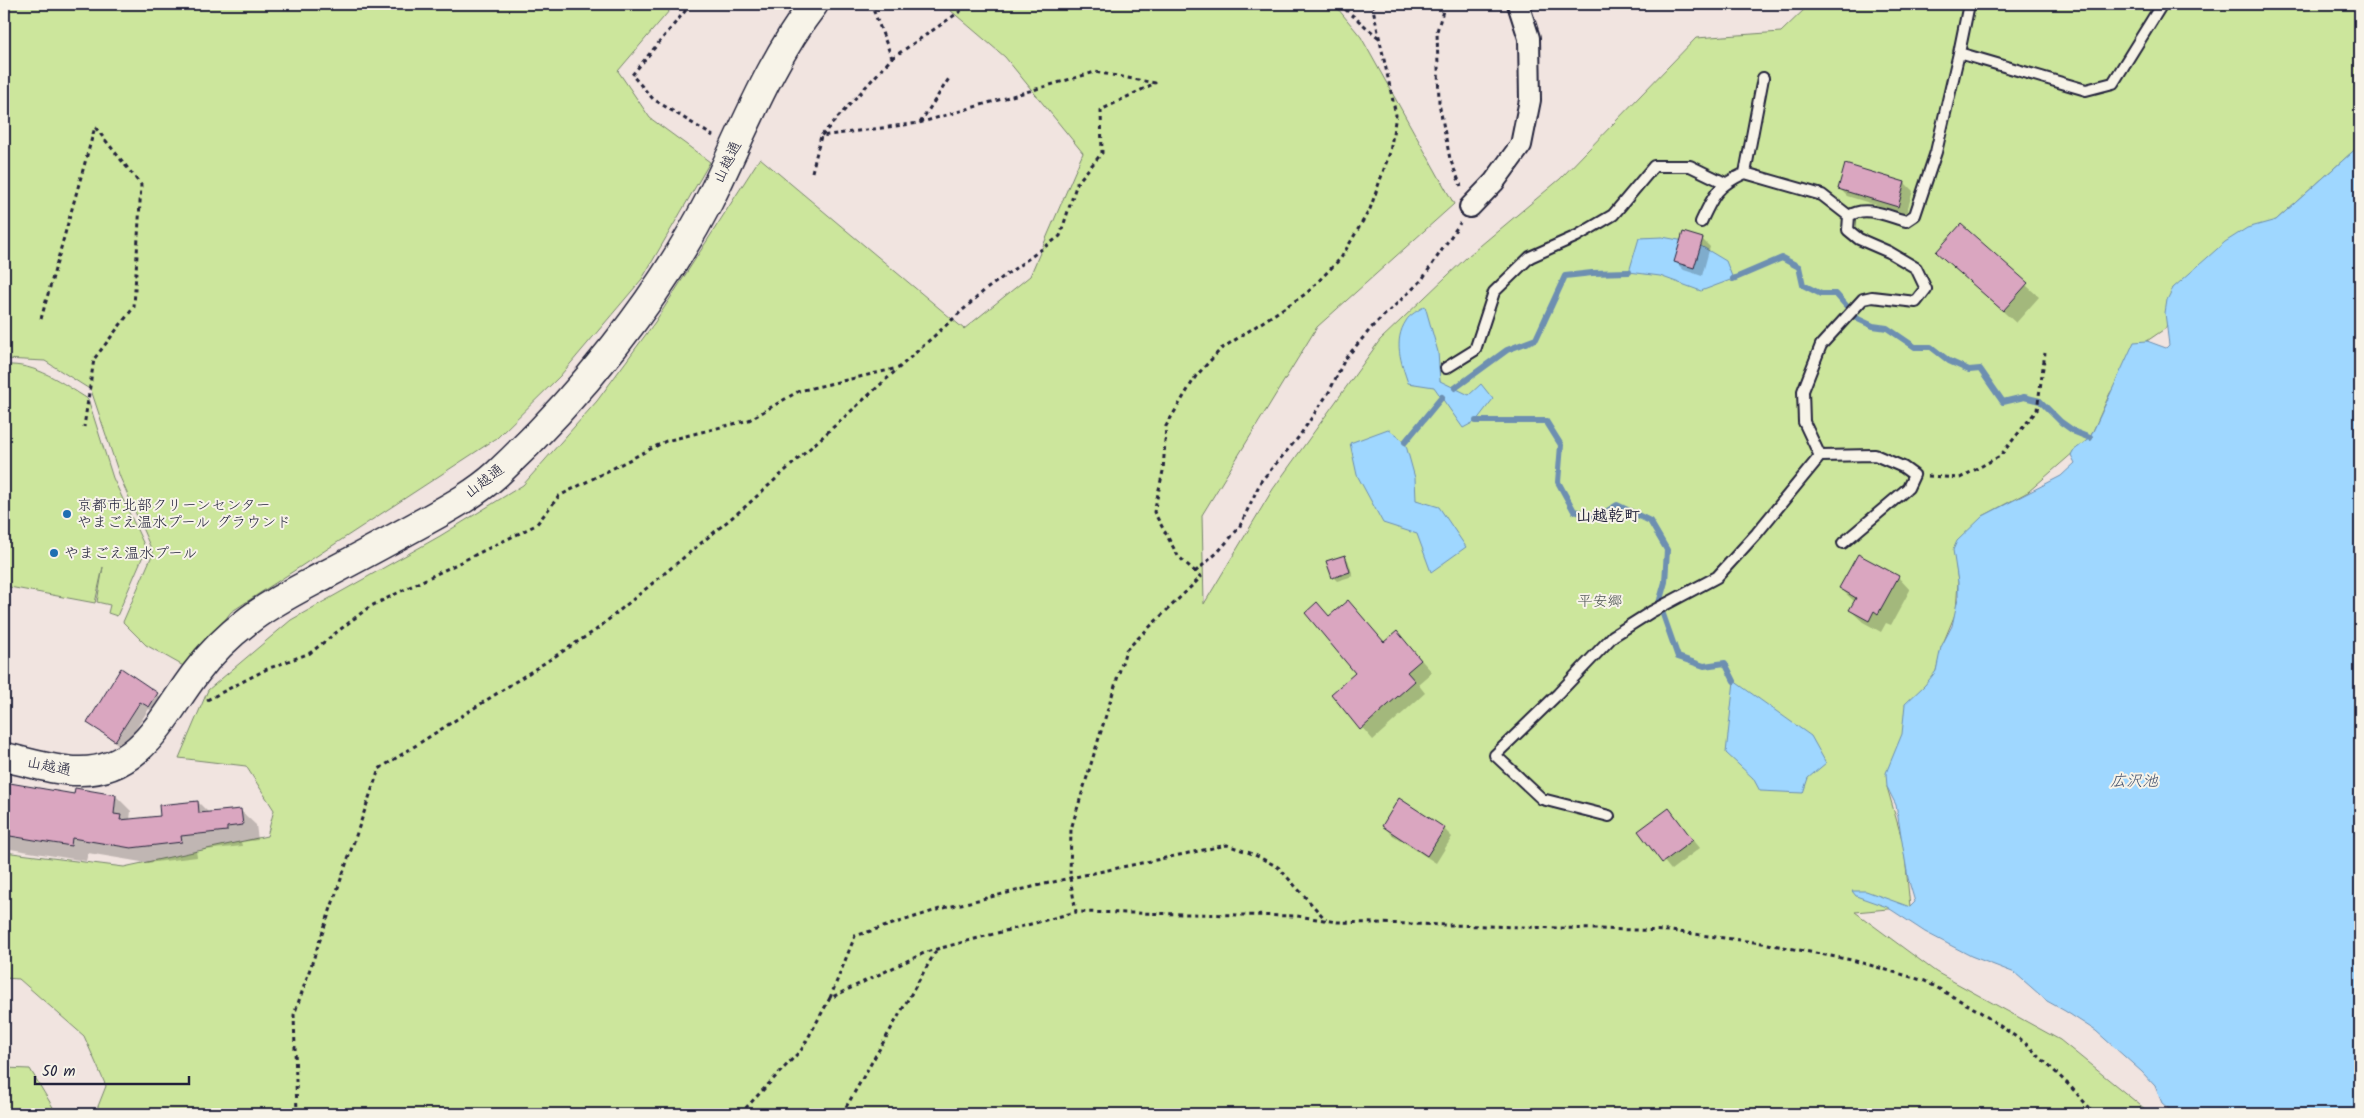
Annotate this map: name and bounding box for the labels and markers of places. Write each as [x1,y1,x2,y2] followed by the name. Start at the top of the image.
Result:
[77,494,291,535] place label: 京都市北部クリーンセンター やまごえ温水プール グラウンド
[61,508,73,520] marker: 京都市北部クリーンセンター やまごえ温水プール グラウンド
[64,542,197,566] place label: やまごえ温水プール
[48,547,60,559] marker: やまごえ温水プール

